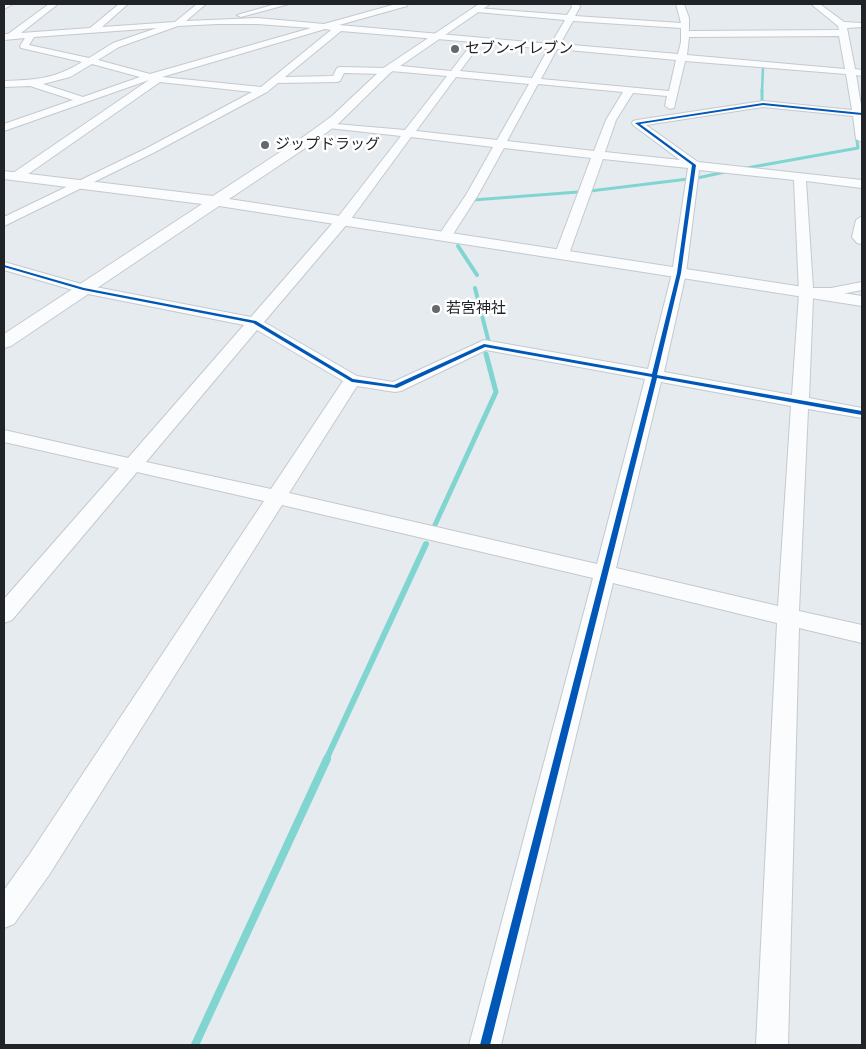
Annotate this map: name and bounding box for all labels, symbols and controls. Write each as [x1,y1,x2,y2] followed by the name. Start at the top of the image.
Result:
[465,40,573,58] place label: セブン-イレブン
[449,43,461,55] marker: セブン-イレブン
[275,136,380,154] place label: ジップドラッグ
[259,139,271,151] marker: ジップドラッグ
[446,300,506,318] place label: 若宮神社
[430,303,442,315] marker: 若宮神社

